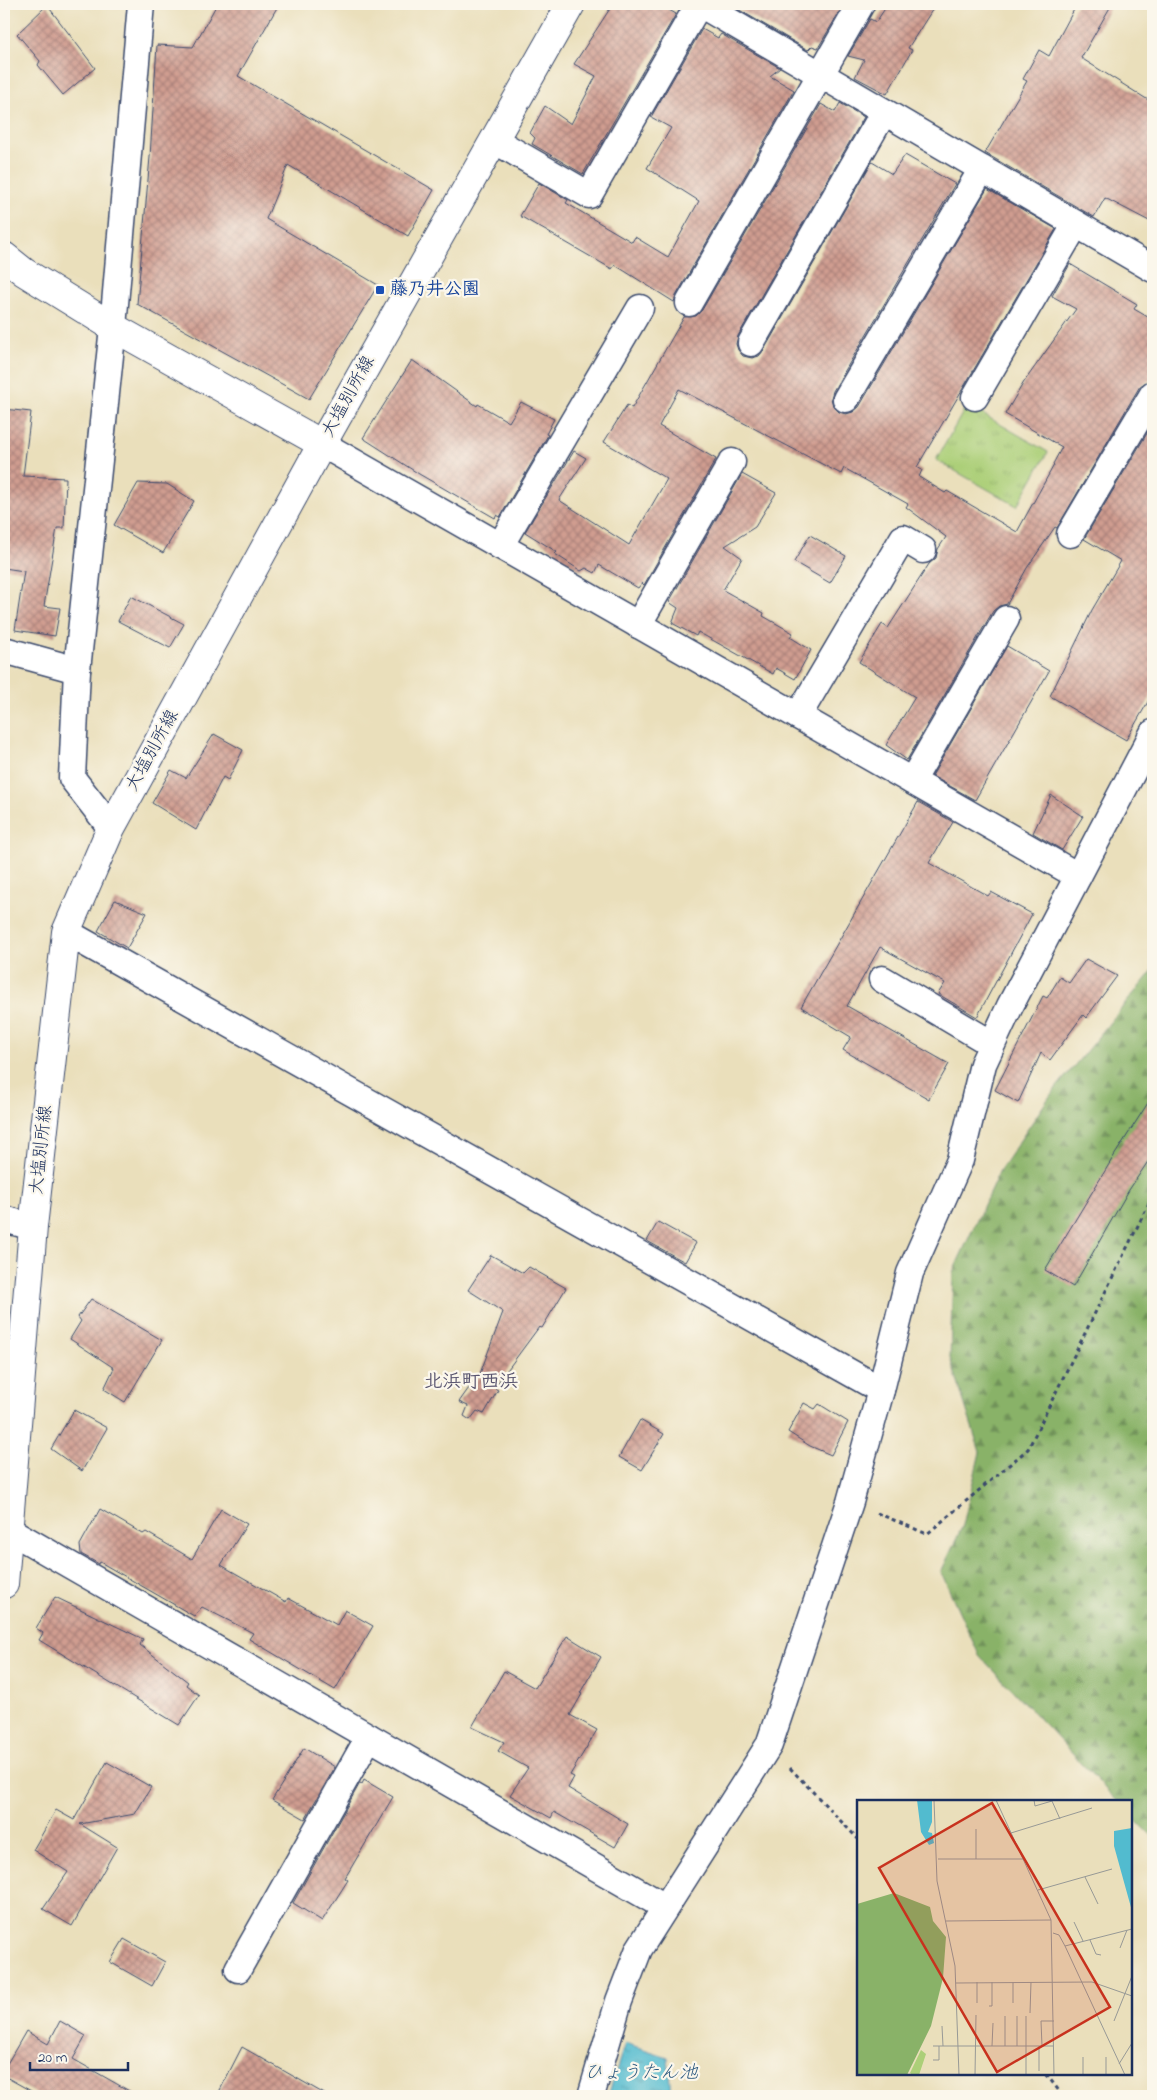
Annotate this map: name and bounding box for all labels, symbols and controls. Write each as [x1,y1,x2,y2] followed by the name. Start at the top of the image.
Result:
[390,277,480,303] place label: 藤乃井公園
[374,284,386,296] marker: 藤乃井公園
[316,351,382,443] street label: 大塩別所線
[120,705,186,797] street label: 大塩別所線
[24,1104,60,1196] street label: 大塩別所線
[423,1369,519,1396] district label: 北浜町西浜
[857,1800,1132,2075] inset map
[30,2040,128,2072] scale bar
[38,2047,68,2069] text: 20 m
[584,2060,699,2087] water label: ひょうたん池

